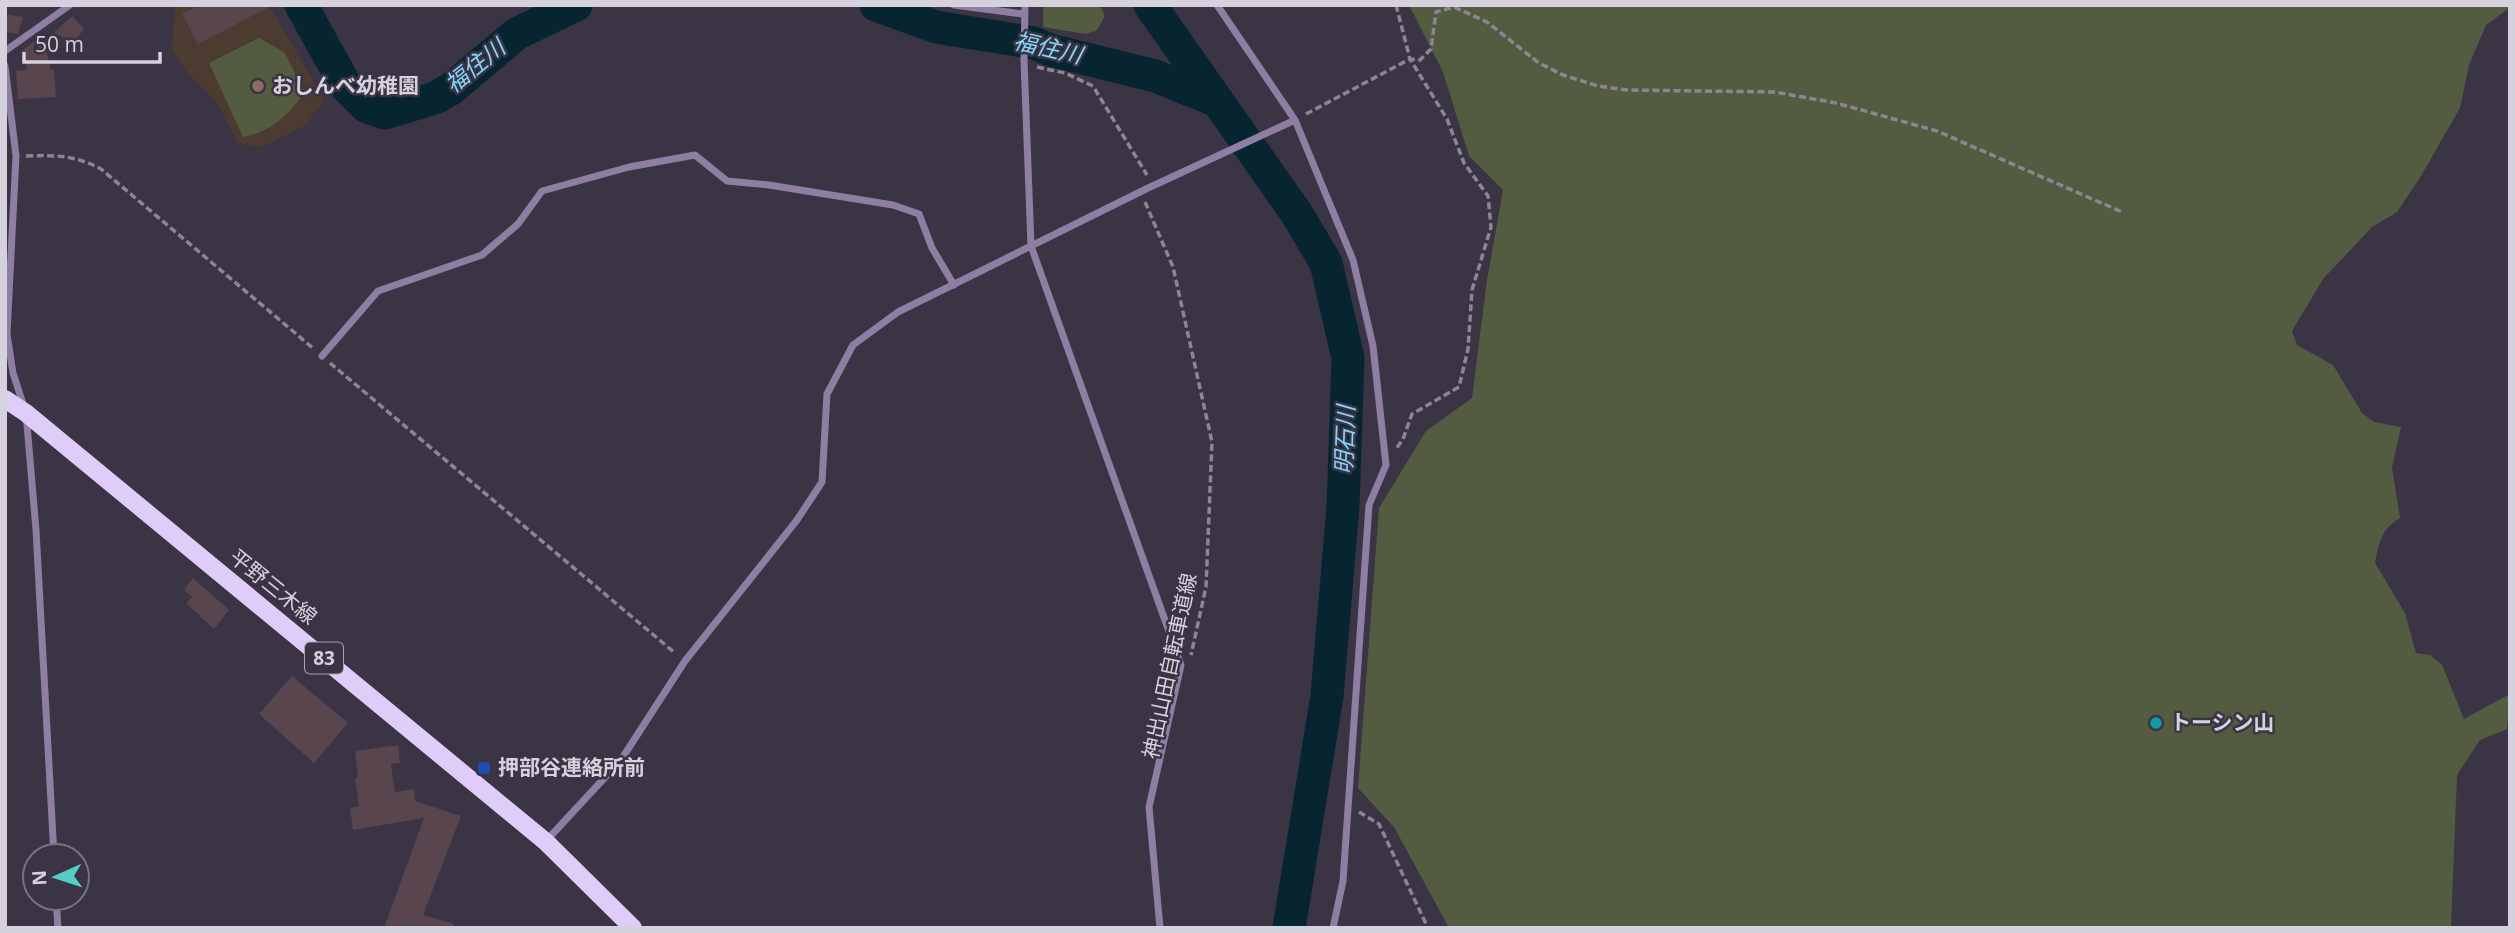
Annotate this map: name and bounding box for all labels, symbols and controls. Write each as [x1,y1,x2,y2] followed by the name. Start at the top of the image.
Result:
[24,21,161,65] scale bar
[1011,24,1088,71] water label: 福住川
[437,29,514,99] water label: 福住川
[35,30,84,58] text: 50 m
[272,71,419,99] place label: おしんべ幼稚園
[250,78,266,94] marker: おしんべ幼稚園
[1327,402,1361,475] water label: 明石川
[224,542,323,630] street label: 平野三木線
[1136,570,1202,761] street label: 神出山田自転車道線
[305,642,343,674] road number: 83
[2170,708,2275,736] place label: トーシン山
[2148,715,2164,731] marker: トーシン山
[498,753,645,781] place label: 押部谷連絡所前
[476,760,492,776] marker: 押部谷連絡所前
[21,842,91,912] north arrow
[26,869,52,886] text: N

